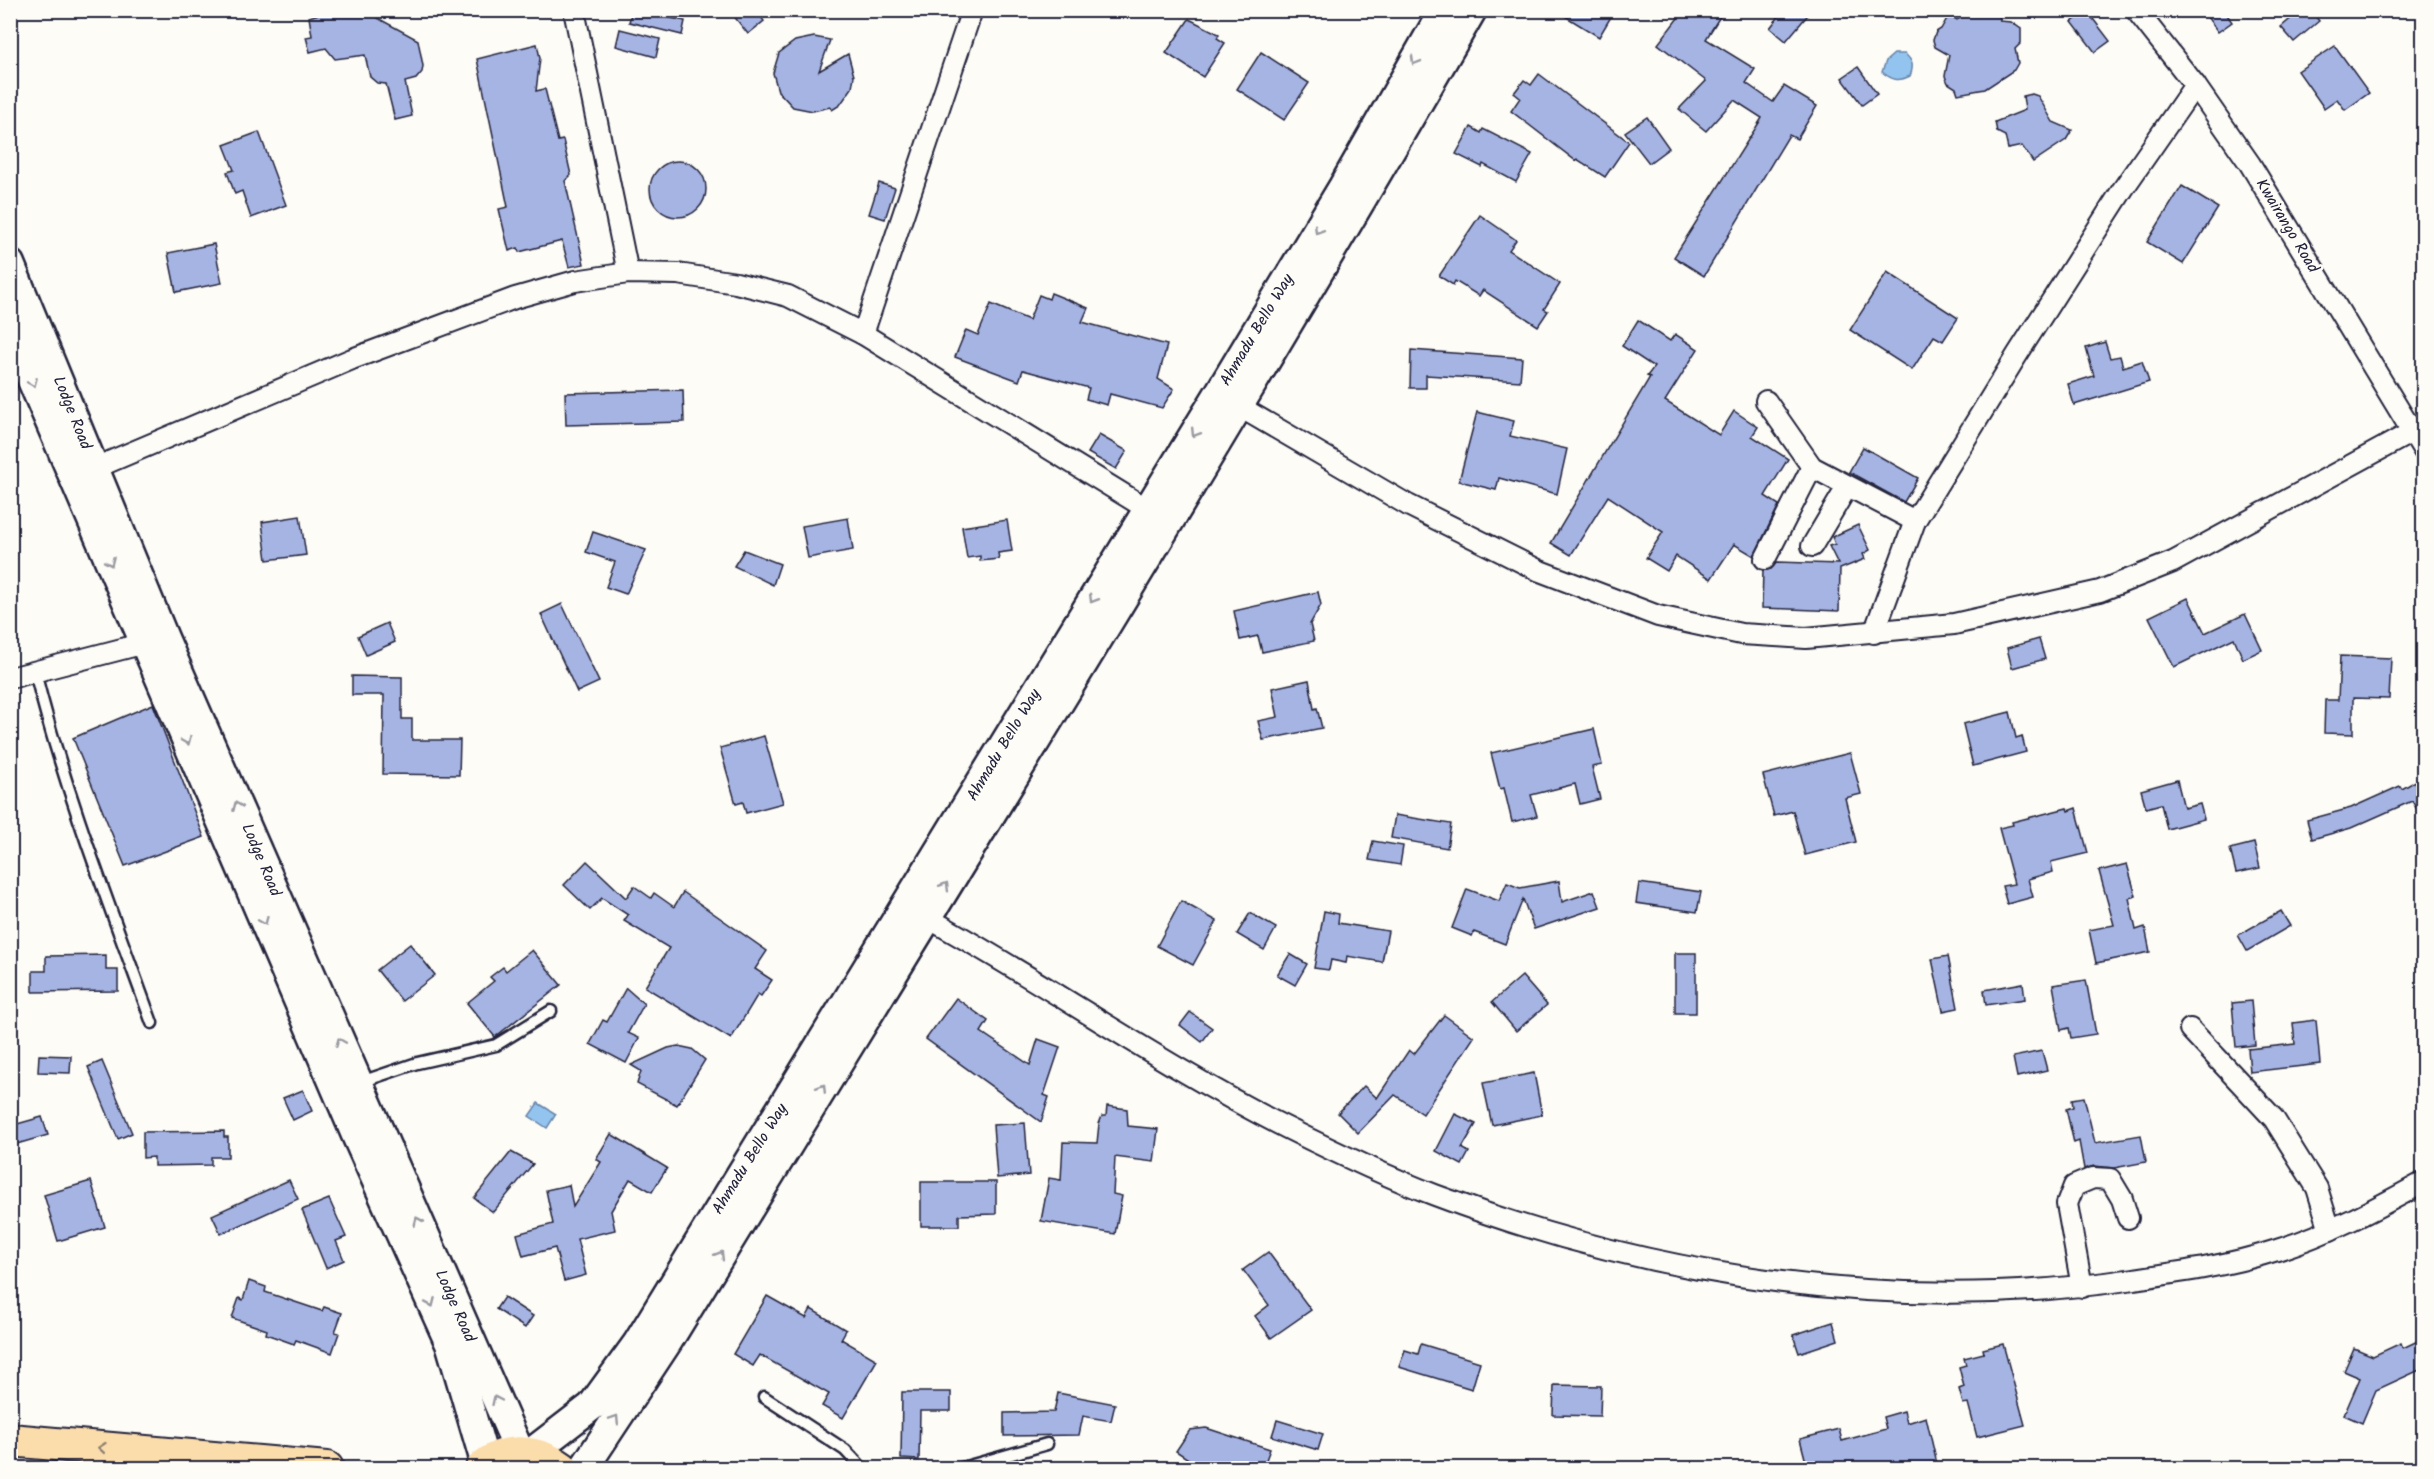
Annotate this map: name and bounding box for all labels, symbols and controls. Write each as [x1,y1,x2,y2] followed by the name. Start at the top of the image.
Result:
[1411,55,1422,65] one-way arrow
[2249,174,2326,279] street label: Kwairango Road
[1313,224,1325,234] one-way arrow
[1214,269,1301,391] street label: Ahmadu Bello Way
[46,372,98,454] street label: Lodge Road
[26,377,38,388] one-way arrow
[1190,427,1202,437] one-way arrow
[102,556,114,567] one-way arrow
[1088,593,1100,603] one-way arrow
[961,684,1048,806] street label: Ahmadu Bello Way
[180,735,192,746] one-way arrow
[232,801,244,812] one-way arrow
[234,820,288,901] street label: Lodge Road
[938,882,950,892] one-way arrow
[257,914,269,925] one-way arrow
[335,1038,347,1049] one-way arrow
[814,1084,826,1094] one-way arrow
[706,1098,795,1220] street label: Ahmadu Bello Way
[413,1216,425,1227] one-way arrow
[713,1251,725,1261] one-way arrow
[428,1266,483,1347] street label: Lodge Road
[424,1297,436,1308] one-way arrow
[492,1395,504,1406] one-way arrow
[608,1415,619,1426] one-way arrow
[97,1442,106,1455] one-way arrow

